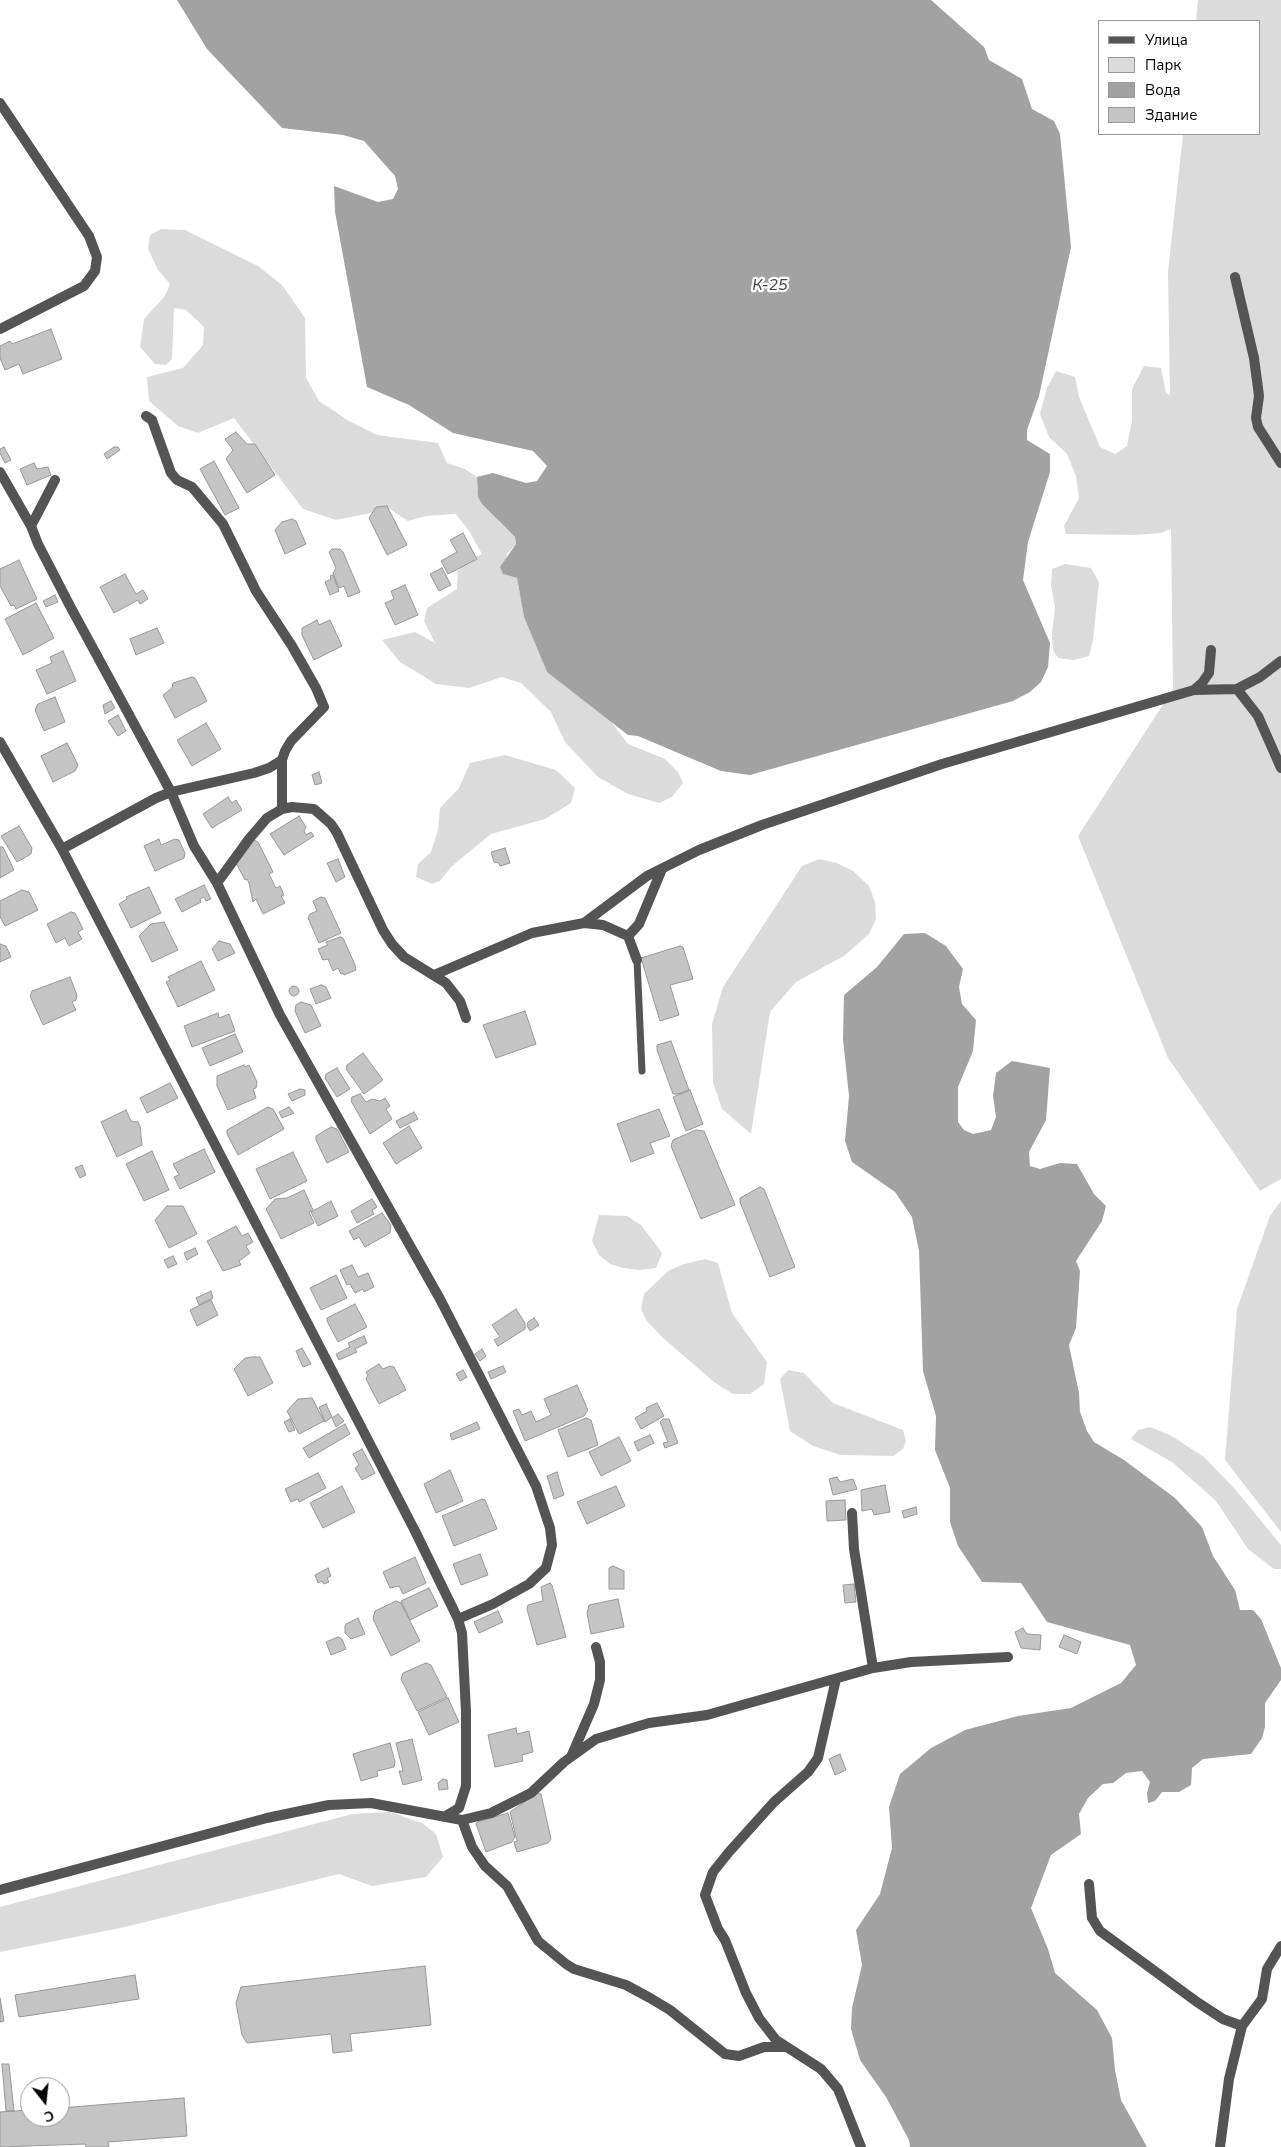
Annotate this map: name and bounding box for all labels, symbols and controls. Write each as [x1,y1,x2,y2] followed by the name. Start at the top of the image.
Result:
[1098,20,1261,135] legend
[1145,30,1188,50] text: Улица
[1145,55,1181,75] text: Парк
[1145,80,1181,100] text: Вода
[1145,105,1197,125] text: Здание
[752,276,788,296] water label: К-25
[20,2077,70,2127] north arrow
[42,2105,56,2126] text: С

